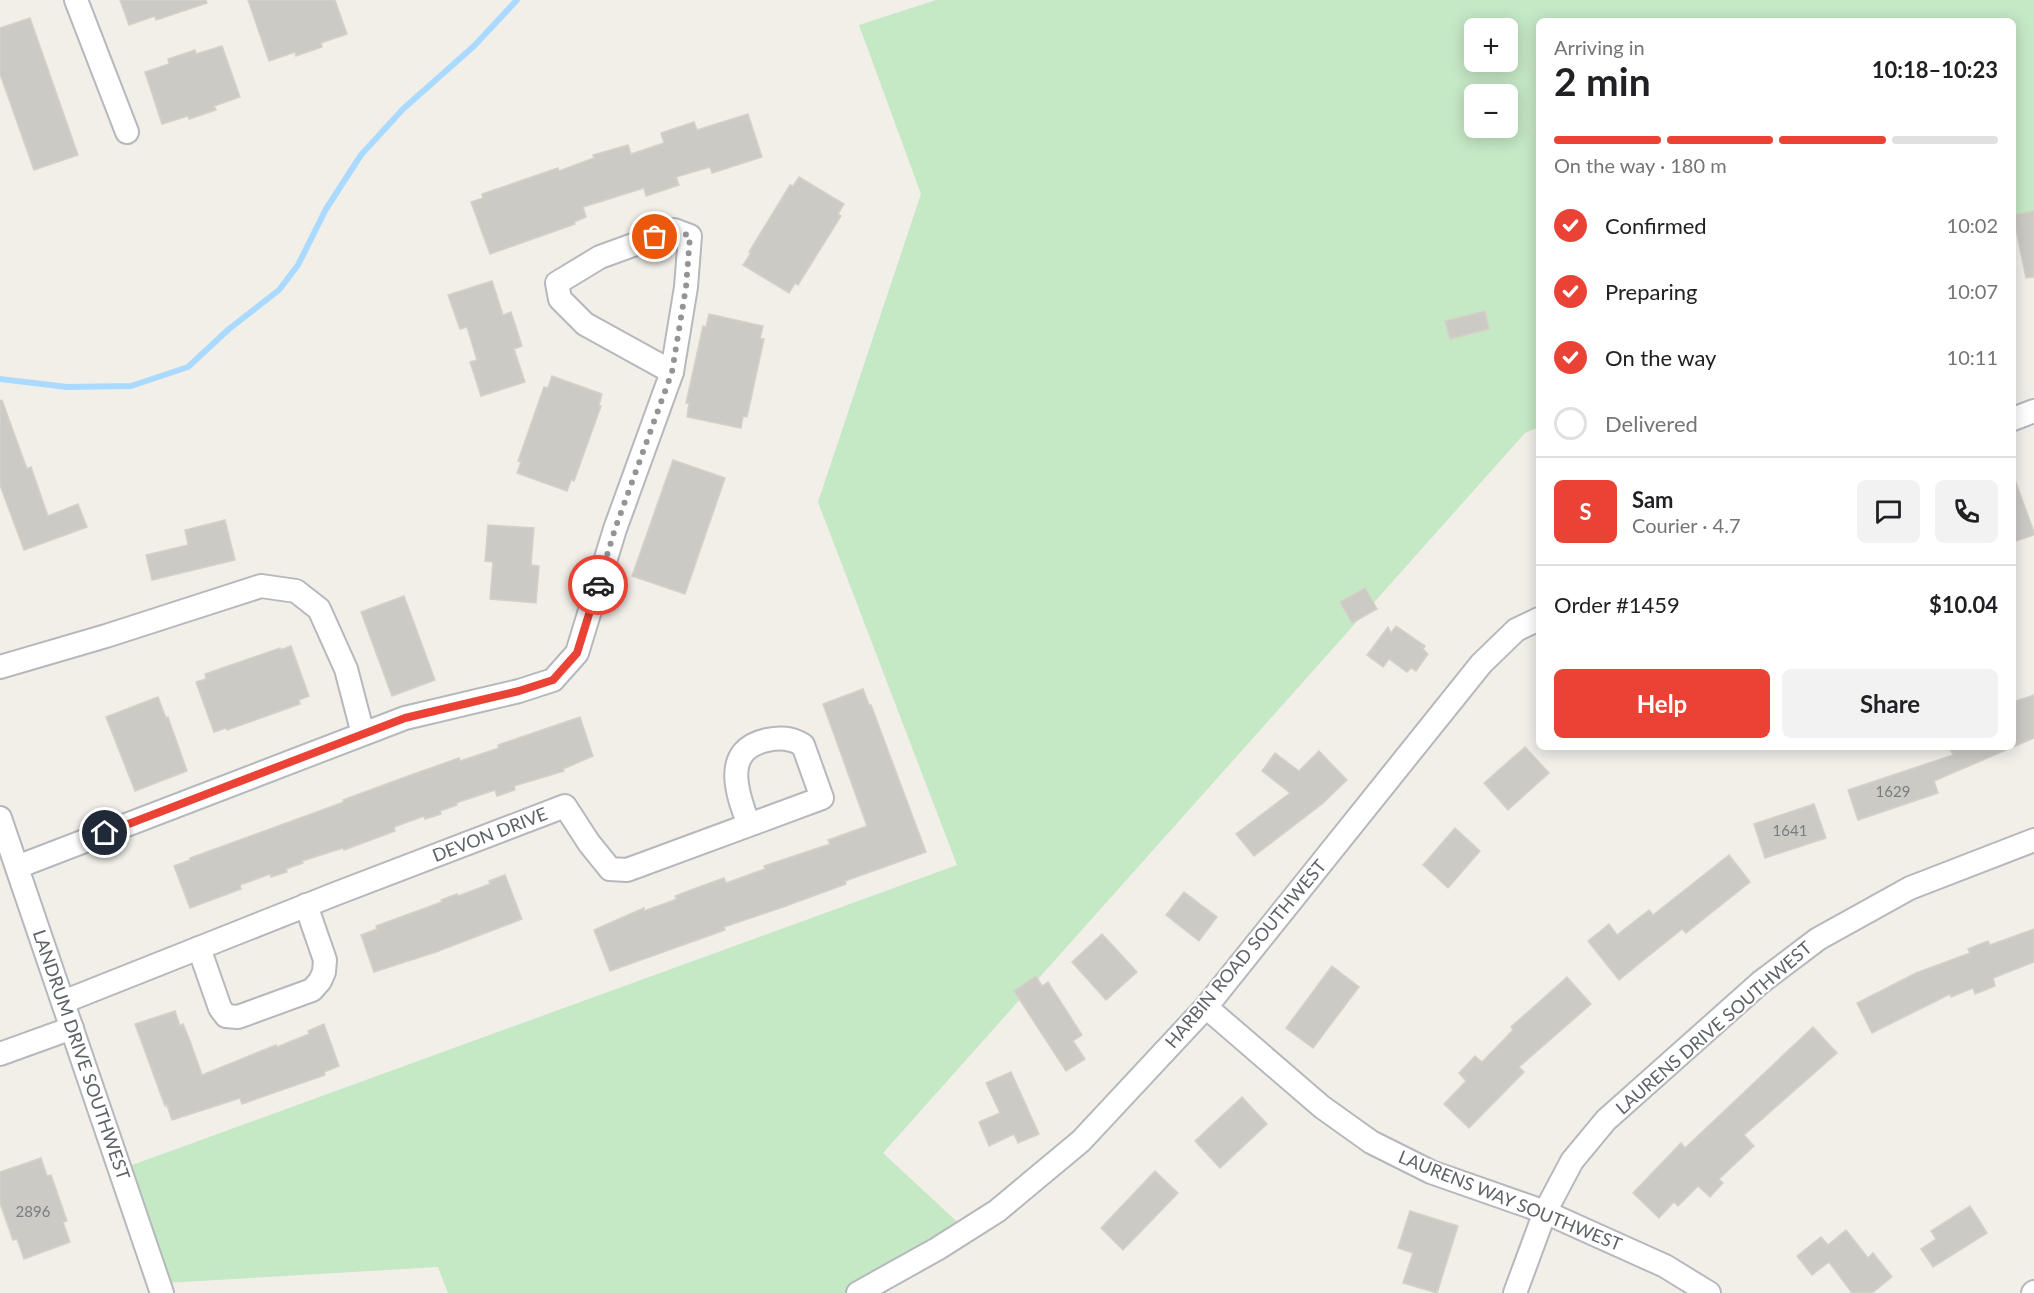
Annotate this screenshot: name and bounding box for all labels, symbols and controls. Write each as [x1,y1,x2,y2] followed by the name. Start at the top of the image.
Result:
[1464,18,1518,138] map controls
[1464,18,1518,72] button: +
[1554,35,1645,59] text: Arriving in
[1872,56,1998,83] text: 10:18–10:23
[1554,58,1651,104] text: 2 min
[1464,84,1518,138] button: −
[1554,153,1727,177] text: On the way · 180 m
[1554,209,1587,242] icon: check
[629,211,680,262] pin
[1605,212,1707,239] text: Confirmed
[1947,213,1998,237] text: 10:02
[638,220,671,253] icon: bag
[1554,275,1587,308] icon: check
[1605,278,1697,305] text: Preparing
[1947,279,1998,303] text: 10:07
[1554,341,1587,374] icon: check
[1605,344,1716,371] text: On the way
[1947,345,1998,369] text: 10:11
[1605,410,1698,437] text: Delivered
[1857,480,1920,543] button: chat
[1935,480,1998,543] button: phone
[1632,486,1674,513] text: Sam
[1579,498,1592,525] text: S
[1632,513,1741,537] text: Courier · 4.7
[568,555,628,615] courier
[582,569,615,602] icon: car
[1554,591,1680,618] text: Order #1459
[1929,591,1998,618] text: $10.04
[1554,669,1770,738] button: Help
[1782,669,1998,738] button: Share
[1876,782,1910,800] house number: 1629
[429,802,550,866] street label: DEVON DRIVE
[79,807,130,858] pin
[88,816,121,849] icon: home
[1773,821,1807,839] house number: 1641
[1160,854,1331,1052] street label: HARBIN ROAD SOUTHWEST
[29,927,135,1183] street label: LANDRUM DRIVE SOUTHWEST
[1611,936,1816,1118] street label: LAURENS DRIVE SOUTHWEST
[1395,1145,1626,1255] street label: LAURENS WAY SOUTHWEST
[16,1202,51,1220] house number: 2896

